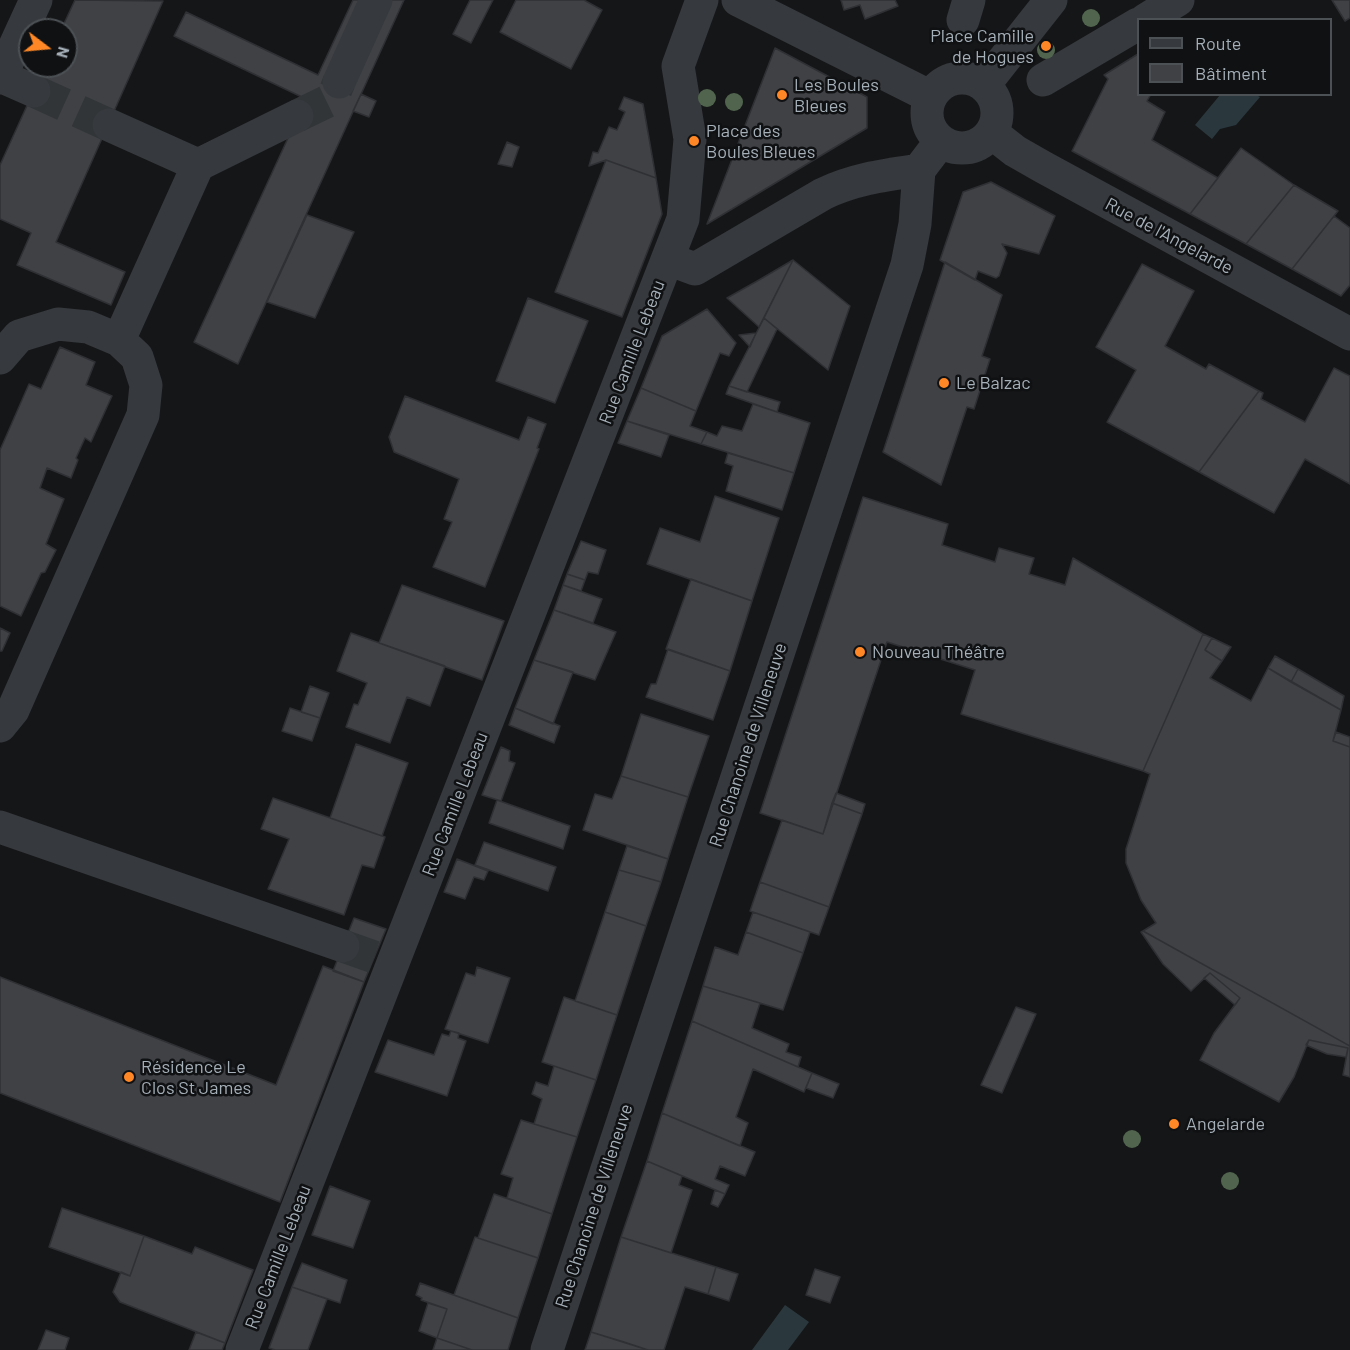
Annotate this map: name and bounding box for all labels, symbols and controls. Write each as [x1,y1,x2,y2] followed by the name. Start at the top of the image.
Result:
[18,18,78,78] north arrow
[1137,18,1332,96] legend
[930,25,1034,68] place label: Place Camille de Hogues
[1195,32,1241,54] text: Route
[1039,39,1053,53] marker: Place Camille de Hogues
[53,45,74,60] text: N
[1195,62,1267,84] text: Bâtiment
[794,74,879,116] place label: Les Boules Bleues
[775,88,789,102] marker: Les Boules Bleues
[706,120,815,162] place label: Place des Boules Bleues
[687,134,701,148] marker: Place des Boules Bleues
[1102,193,1236,279] street label: Rue de l'Angelarde
[595,277,669,427] street label: Rue Camille Lebeau
[956,372,1031,394] place label: Le Balzac
[937,376,951,390] marker: Le Balzac
[705,640,791,850] street label: Rue Chanoine de Villeneuve
[872,641,1005,663] place label: Nouveau Théâtre
[853,645,867,659] marker: Nouveau Théâtre
[418,729,492,879] street label: Rue Camille Lebeau
[141,1056,251,1098] place label: Résidence Le Clos St James
[122,1070,136,1084] marker: Résidence Le Clos St James
[551,1101,637,1311] street label: Rue Chanoine de Villeneuve
[1186,1113,1265,1135] place label: Angelarde
[1167,1117,1181,1131] marker: Angelarde
[241,1182,315,1332] street label: Rue Camille Lebeau

